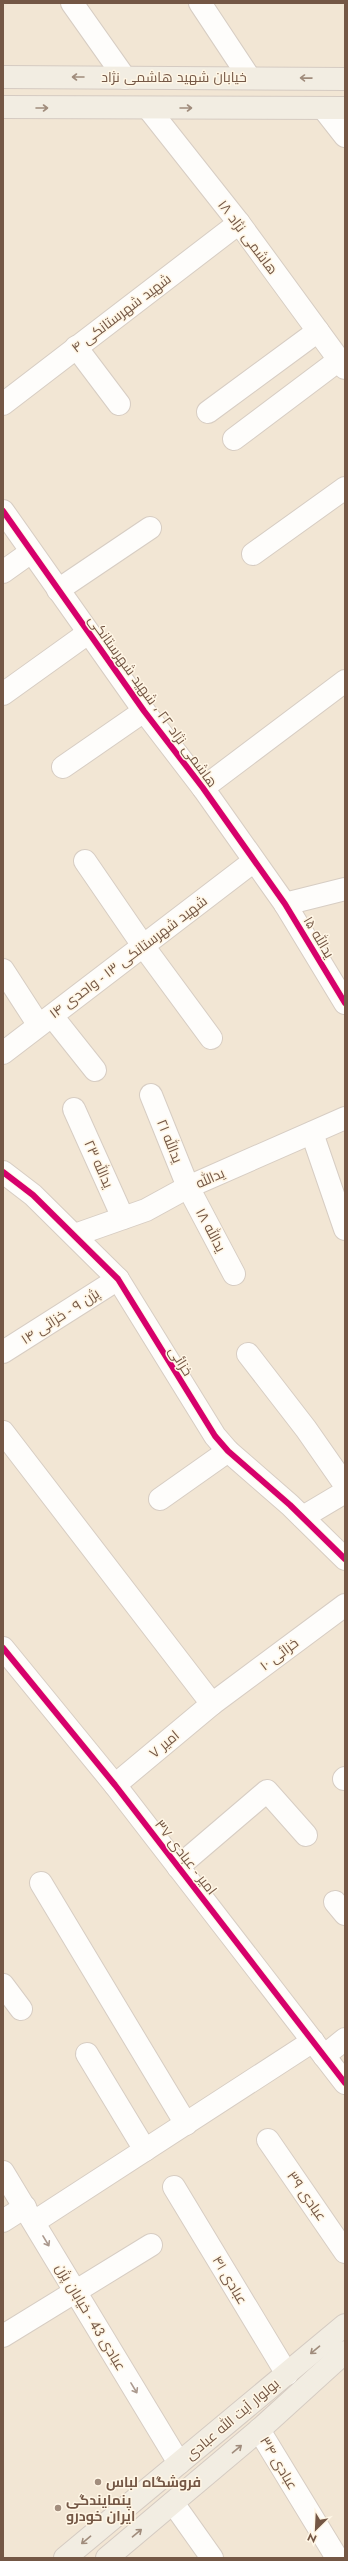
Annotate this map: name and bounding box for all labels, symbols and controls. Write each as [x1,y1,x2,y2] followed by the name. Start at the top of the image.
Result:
[101,67,247,87] street label: خیابان شهید هاشمی نژاد
[72,73,85,81] one-way arrow
[300,74,313,82] one-way arrow
[35,104,48,112] one-way arrow
[179,104,192,112] one-way arrow
[213,196,283,278] street label: هاشمی نژاد ۱۸
[67,269,175,357] street label: شهید شهرستانکی ۴
[84,611,222,791] street label: هاشمی نژاد ۲۲ ، شهید شهرستانکی
[45,891,211,1023] street label: شهید شهرستانکی ۱۳ - واحدی ۱۴
[299,912,340,962] street label: یدالله ۱۵
[152,1116,188,1166] street label: یدالله ۲۱
[80,1137,119,1192] street label: یدالله ۲۳
[192,1163,228,1193] street label: یدالله
[191,1205,231,1256] street label: یدالله ۱۸
[17,1283,103,1349] street label: پژن ۹ - خزائی ۱۴
[164,1342,198,1380] street label: خزائی
[255,1633,303,1675] street label: خزائی ۱۰
[145,1725,183,1763] street label: امیر ۷
[150,1815,222,1899] street label: امیر - عبادی ۳۷
[283,2167,331,2225] street label: عبادی ۳۹
[42,2235,50,2247] one-way arrow
[208,2252,252,2308] street label: عبادی ۴۱
[51,2260,131,2374] street label: عبادی 43 - خیابان پژن
[310,2346,320,2355] one-way arrow
[181,2374,283,2464] street label: بولوار آیت الله عبادی
[130,2382,138,2394] one-way arrow
[255,2433,303,2493] street label: عبادی ۳۴
[231,2445,242,2454] one-way arrow
[106,2472,201,2492] place label: فروشگاه لباس
[93,2477,103,2487] marker: فروشگاه لباس
[66,2490,135,2526] place label: پنمایندگی ایران خودرو
[53,2503,63,2513] marker: پنمایندگی ایران خودرو
[296,2509,336,2549] north arrow
[132,2528,142,2537] one-way arrow
[305,2529,319,2547] text: N
[80,2536,91,2545] one-way arrow

